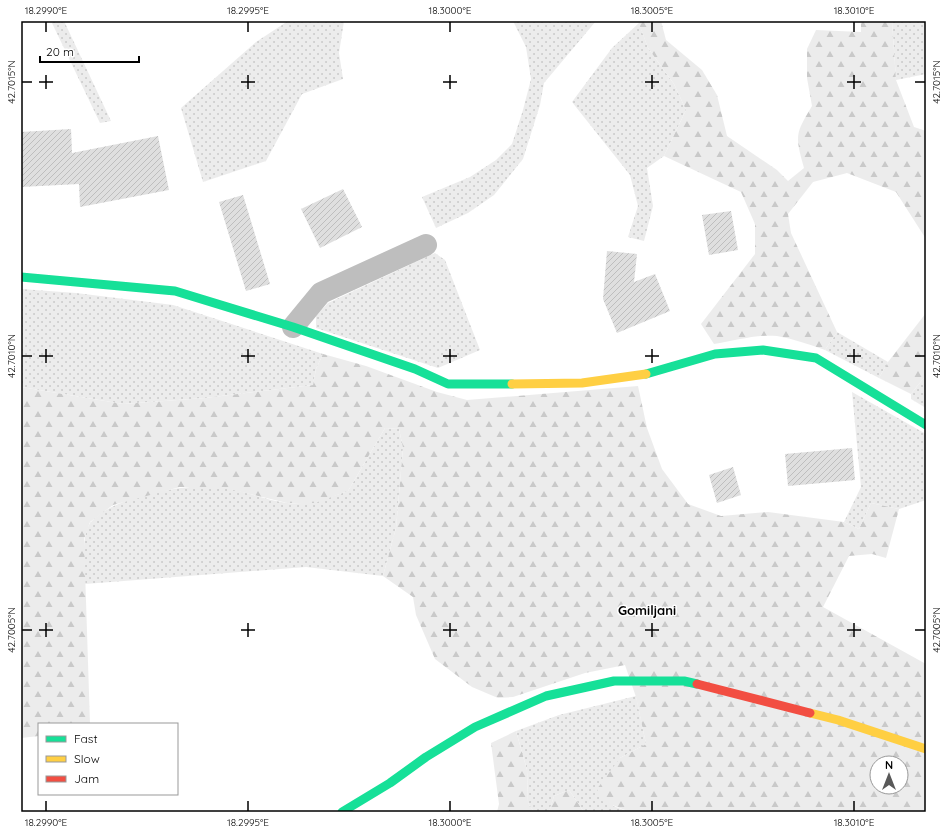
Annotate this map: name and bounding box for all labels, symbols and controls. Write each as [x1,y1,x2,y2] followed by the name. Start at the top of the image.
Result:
[25,4,68,17] text: 18.2990°E
[227,4,269,17] text: 18.2995°E
[429,4,472,17] text: 18.3000°E
[631,4,674,17] text: 18.3005°E
[834,4,875,17] text: 18.3010°E
[40,38,139,64] scale bar
[46,44,74,59] text: 20 m
[5,60,18,104] text: 42.7015°N
[930,60,943,104] text: 42.7015°N
[5,334,18,378] text: 42.7010°N
[930,334,943,378] text: 42.7010°N
[618,602,676,618] district label: Gomiljani
[5,607,18,653] text: 42.7005°N
[930,607,943,653] text: 42.7005°N
[38,723,178,795] legend
[74,731,98,746] text: Fast
[74,751,100,766] text: Slow
[869,755,909,795] north arrow
[885,758,893,772] text: N
[74,771,99,786] text: Jam
[25,816,68,829] text: 18.2990°E
[227,816,269,829] text: 18.2995°E
[429,816,472,829] text: 18.3000°E
[631,816,674,829] text: 18.3005°E
[834,816,875,829] text: 18.3010°E

